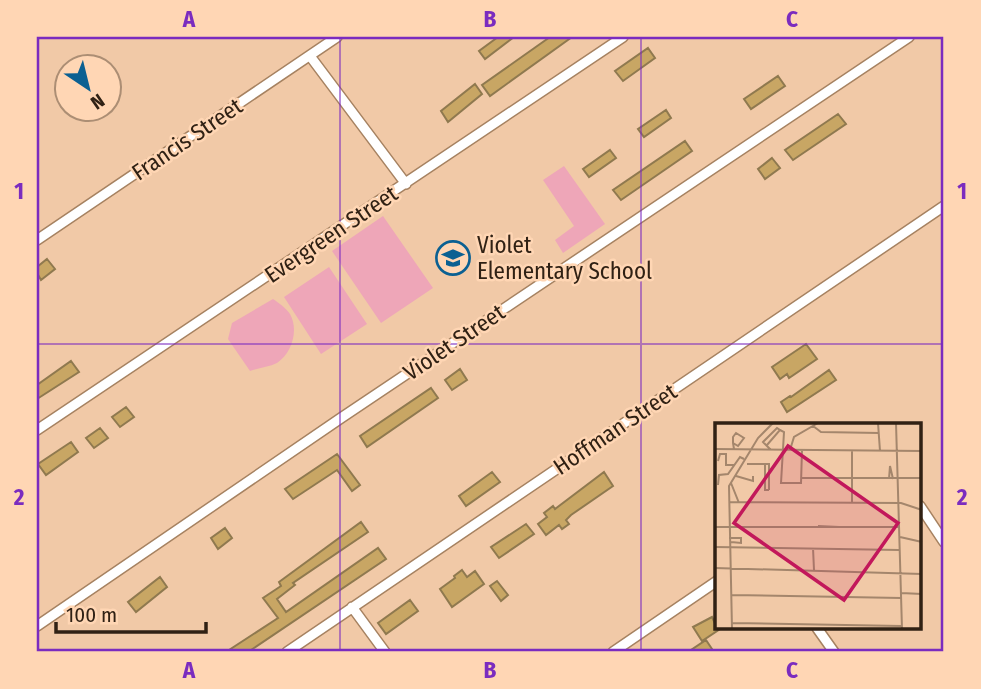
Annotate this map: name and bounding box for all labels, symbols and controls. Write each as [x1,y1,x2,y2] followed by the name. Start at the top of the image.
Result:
[182,5,196,33] text: A
[484,5,497,33] text: B
[786,5,798,33] text: C
[52,52,122,122] north arrow
[86,89,109,114] text: N
[126,92,248,186] street label: Francis Street
[14,177,24,205] text: 1
[957,177,967,205] text: 1
[259,179,403,289] street label: Evergreen Street
[477,231,652,285] place label: Violet Elementary School
[434,239,472,277] school or university icon: Violet Elementary School
[398,298,510,386] street label: Violet Street
[548,377,683,481] street label: Hoffman Street
[715,423,922,630] inset map
[13,483,25,511] text: 2
[956,483,968,511] text: 2
[56,591,206,635] scale bar
[66,602,117,628] text: 100 m
[182,656,196,684] text: A
[484,656,497,684] text: B
[786,656,798,684] text: C

